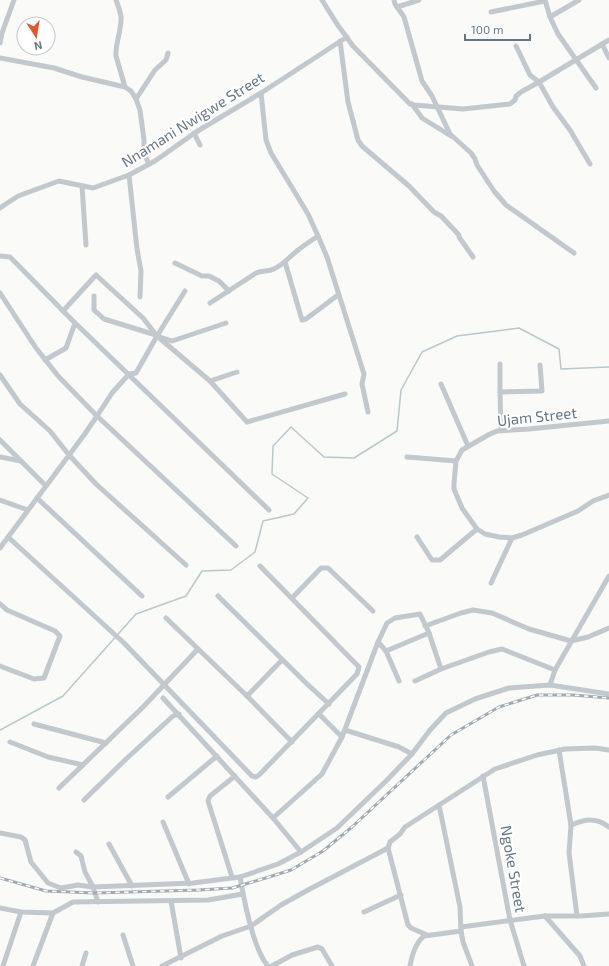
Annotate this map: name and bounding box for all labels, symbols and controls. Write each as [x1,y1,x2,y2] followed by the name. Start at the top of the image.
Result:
[16,16,56,56] north arrow
[465,16,530,42] scale bar
[471,22,503,36] text: 100 m
[33,39,43,53] text: N
[118,68,267,171] street label: Nnamani Nwigwe Street
[496,403,578,430] street label: Ujam Street
[497,824,531,914] street label: Ngoke Street

